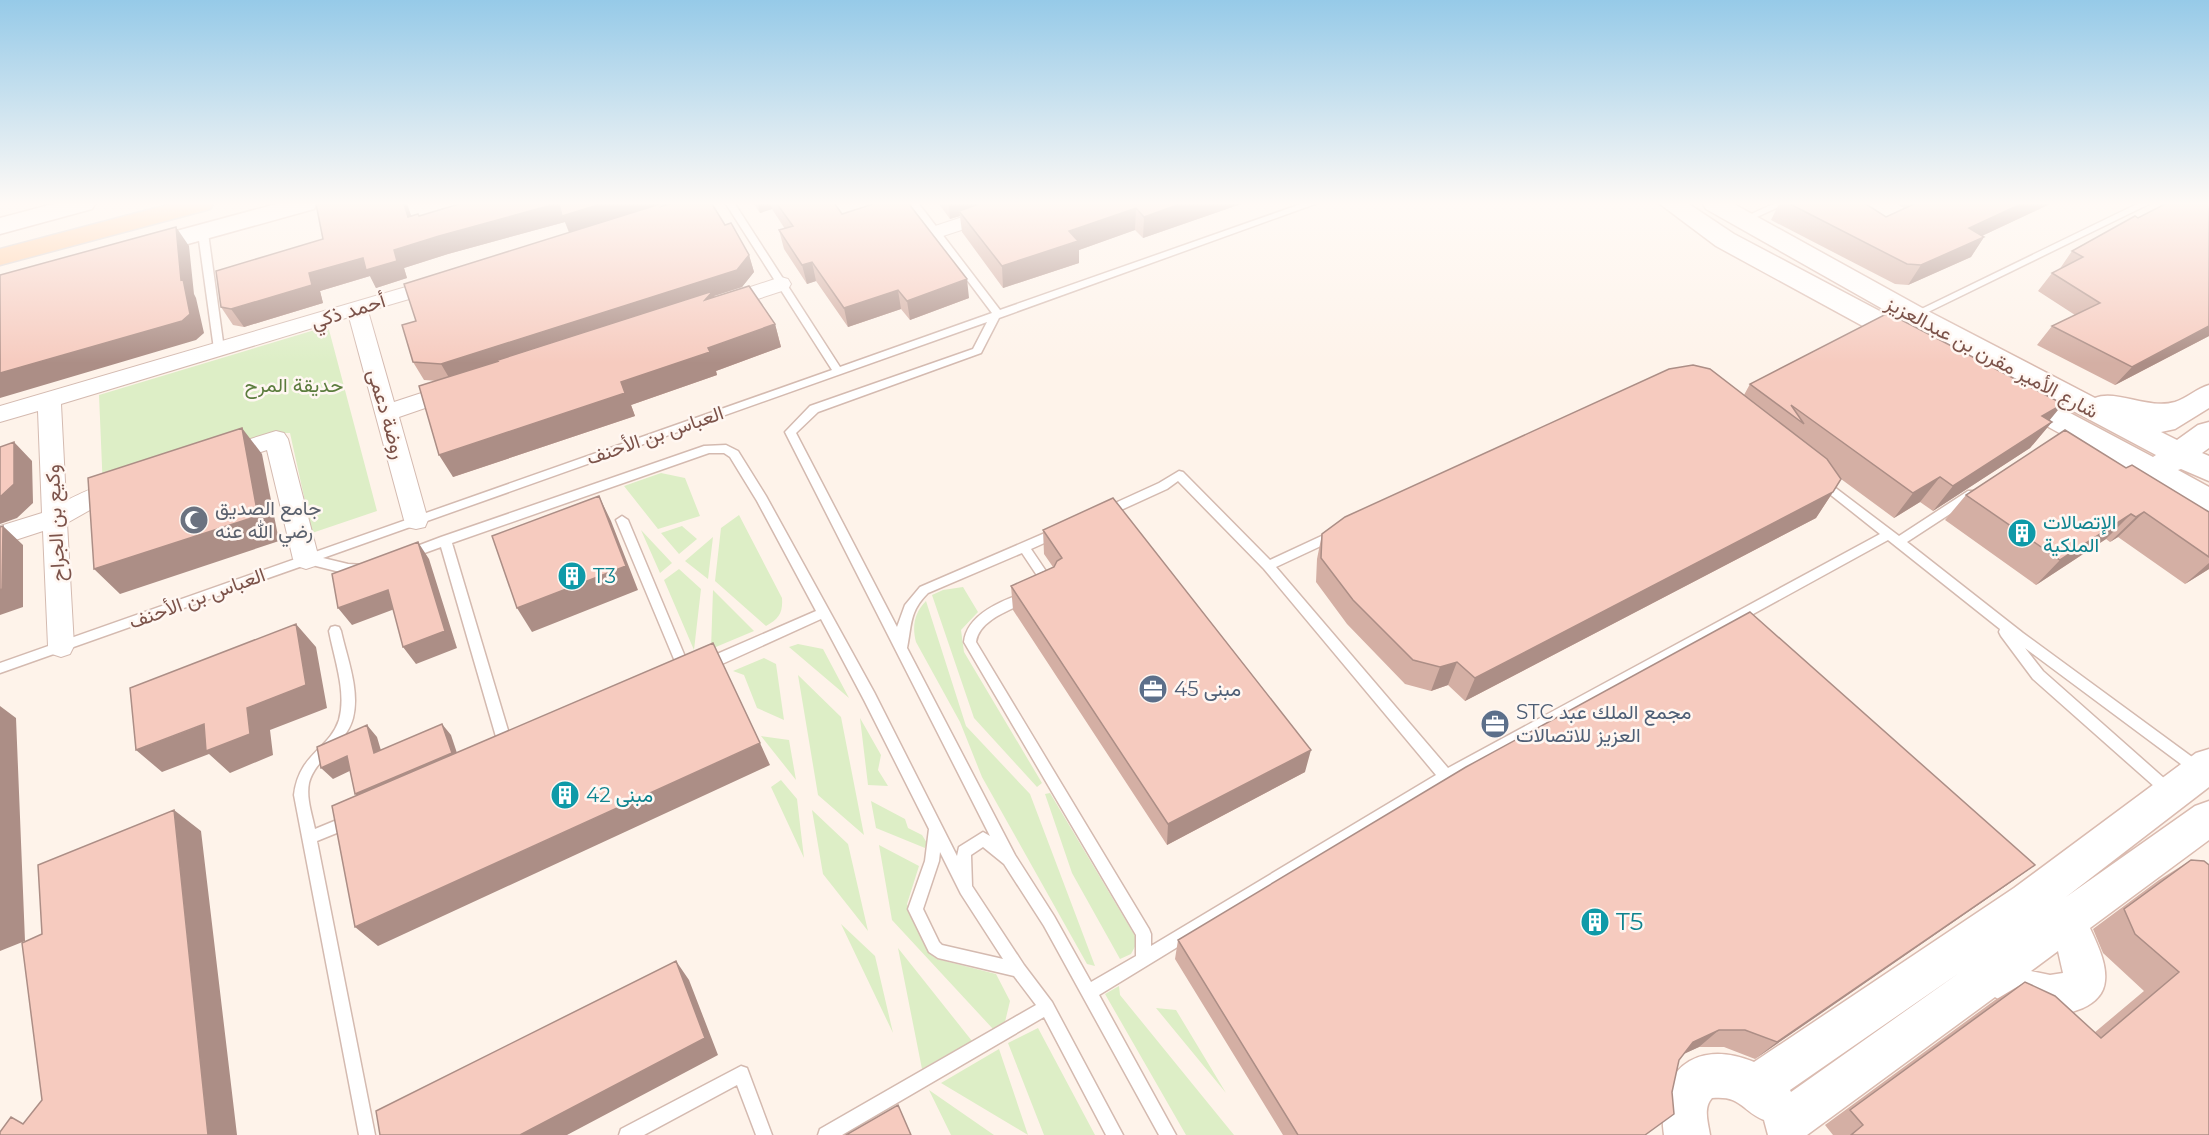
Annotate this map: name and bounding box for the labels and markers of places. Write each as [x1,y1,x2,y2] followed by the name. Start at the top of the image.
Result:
[215,496,321,548] place label: جامع الصديق رضي الله عنه
[178,504,210,536] mosque icon: جامع الصديق رضي الله عنه
[2043,510,2116,557] place label: الإتصالات الملكية
[2006,517,2038,549] building icon: الإتصالات الملكية
[556,560,588,592] building icon: T3
[593,564,616,588] place label: T3
[1137,673,1169,705] office icon: مبنى 45
[1174,677,1241,701] place label: مبنى 45
[1516,700,1691,748] place label: STC مجمع الملك عبد العزيز للاتصالات
[1479,708,1511,740] office icon: STC مجمع الملك عبد العزيز للاتصالات
[549,779,581,811] building icon: مبنى 42
[586,783,653,807] place label: مبنى 42
[1579,906,1611,938] building icon: T5
[1616,907,1643,936] place label: T5

